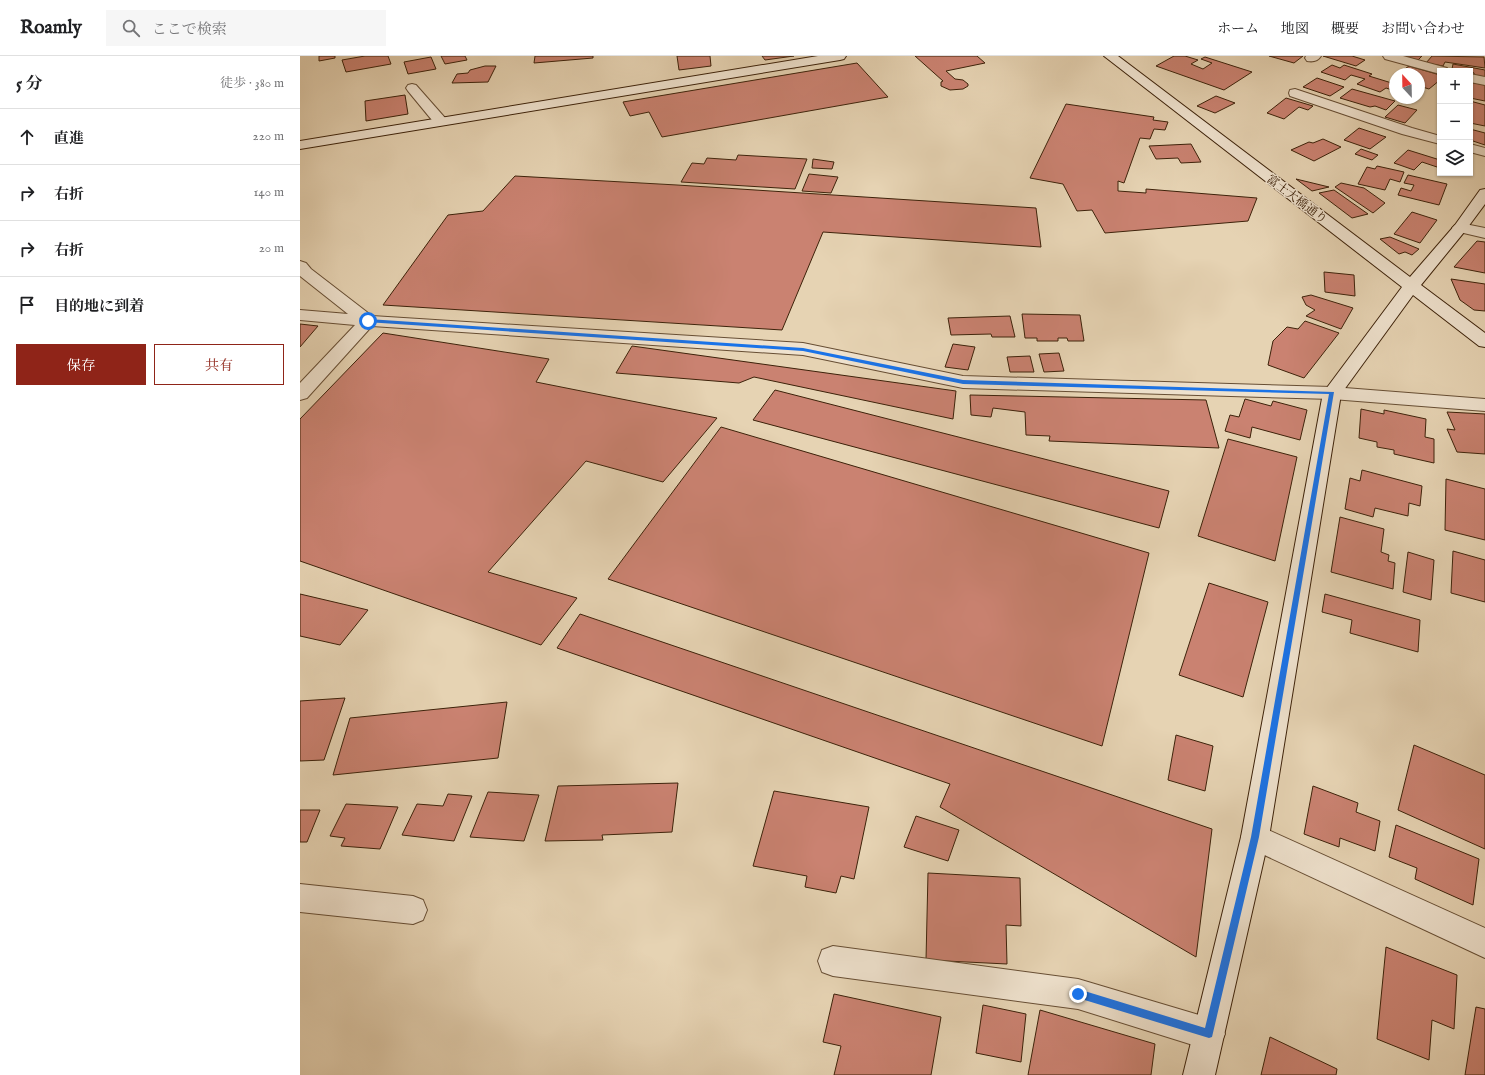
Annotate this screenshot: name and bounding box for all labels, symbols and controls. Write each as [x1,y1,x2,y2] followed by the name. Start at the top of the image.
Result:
[106,10,386,46] search box
[20,16,82,40] text: Roamly
[120,17,142,39] icon: search
[152,20,227,39] text: ここで検索
[1217,20,1259,38] text: ホーム
[1281,20,1309,38] text: 地図
[1331,20,1359,38] text: 概要
[1381,20,1465,38] text: お問い合わせ
[1389,68,1425,104] north arrow
[1437,68,1473,176] map controls
[1437,68,1473,104] button: +
[16,74,43,95] text: 5 分
[220,75,284,92] text: 徒歩 · 380 m
[1437,104,1473,140] button: −
[16,126,38,148] icon: ahead
[253,128,284,145] text: 220 m
[54,129,84,148] text: 直進
[1437,140,1473,176] button: layers
[1263,172,1330,227] street label: 富士大橋通り
[16,182,38,204] icon: right
[254,184,284,201] text: 140 m
[54,185,84,204] text: 右折
[16,238,38,260] icon: right
[259,240,284,257] text: 20 m
[54,241,84,260] text: 右折
[16,294,38,316] icon: arrive
[54,297,144,316] text: 目的地に到着
[359,312,377,330] route start
[16,344,146,385] button: 保存
[154,344,284,385] button: 共有
[1069,985,1087,1003] route end

